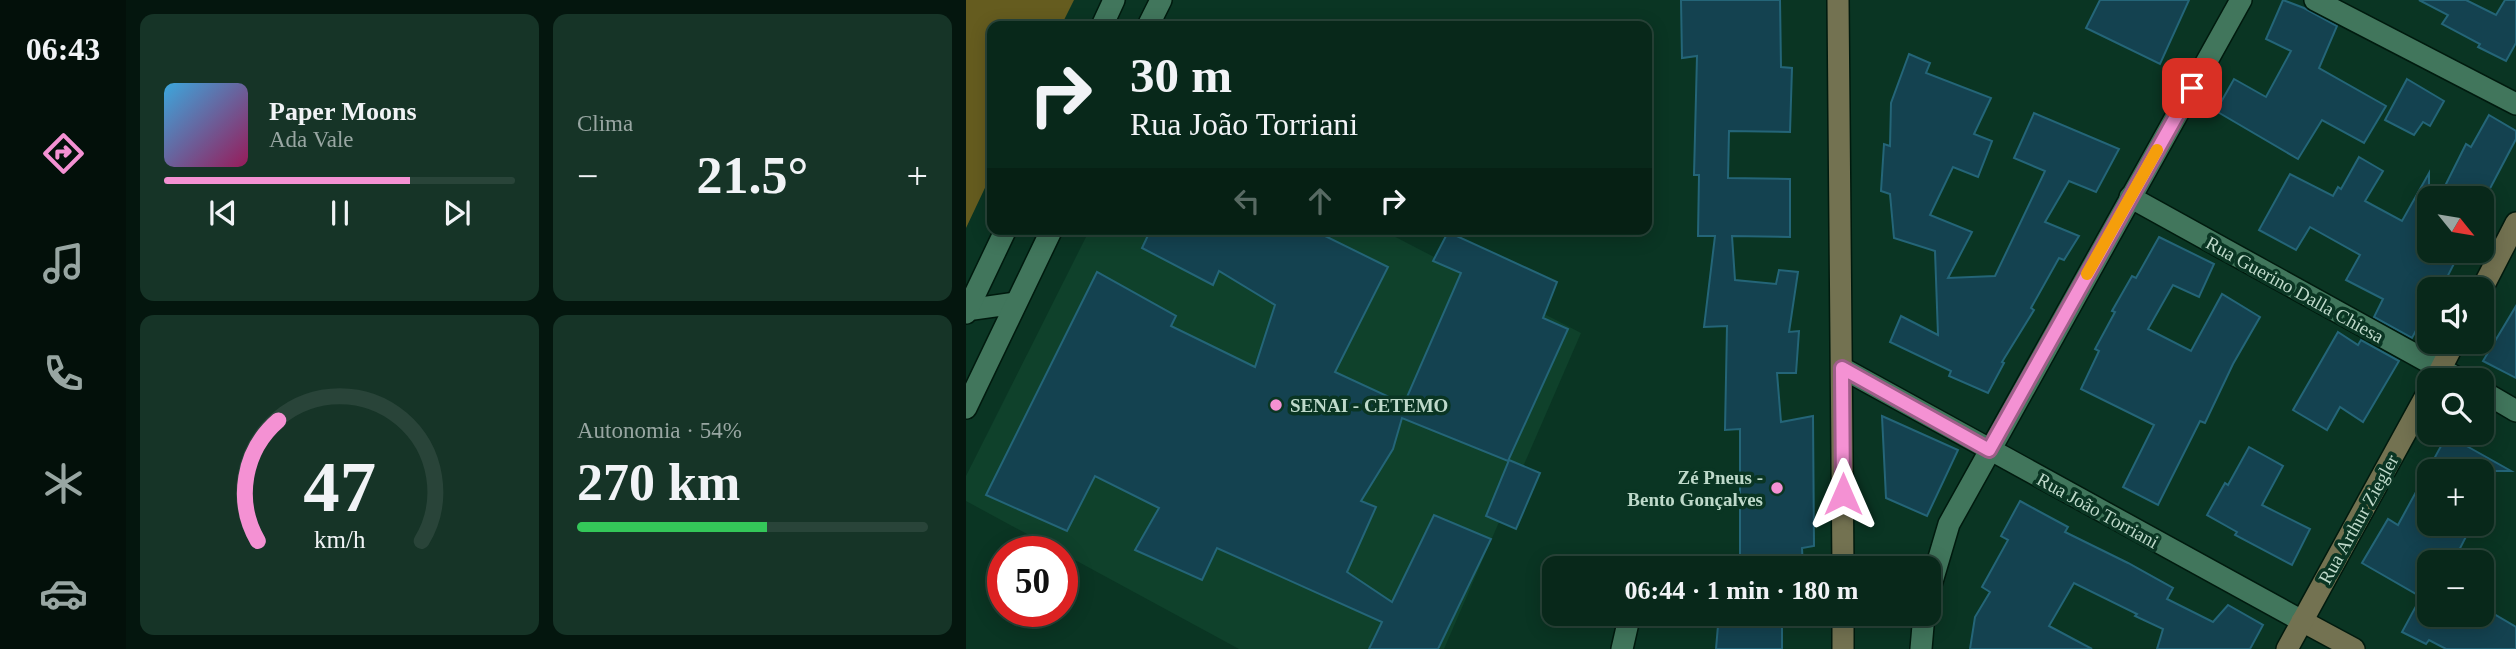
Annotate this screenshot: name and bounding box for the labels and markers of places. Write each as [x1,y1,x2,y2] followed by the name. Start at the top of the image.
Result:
[2162,58,2222,118] pin
[1290,395,1448,416] place label: SENAI - CETEMO
[1268,397,1284,413] marker: SENAI - CETEMO
[1627,467,1763,510] place label: Zé Pneus - Bento Gonçalves
[1769,480,1785,496] marker: Zé Pneus - Bento Gonçalves

